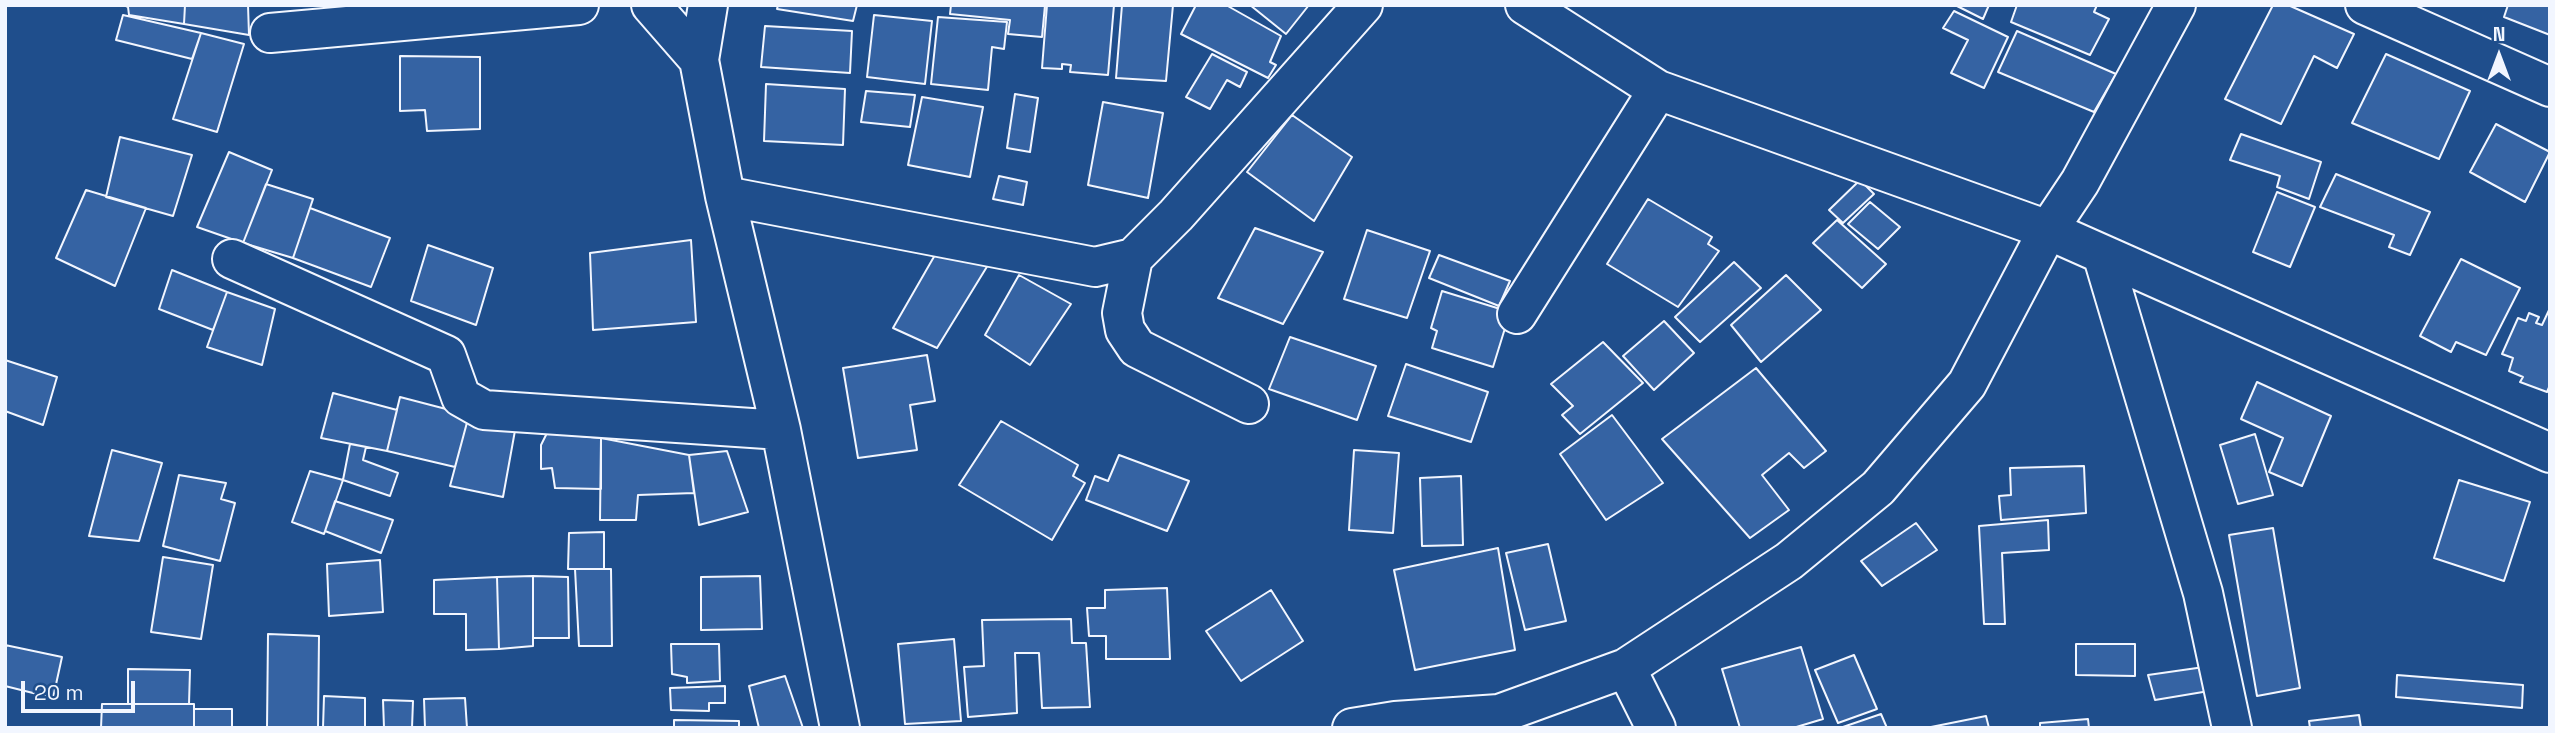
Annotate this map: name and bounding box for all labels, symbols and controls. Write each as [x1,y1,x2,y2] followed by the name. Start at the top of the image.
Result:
[2464,21,2534,91] north arrow
[2493,22,2505,47] text: N
[24,666,138,710] scale bar
[34,679,84,706] text: 20 m

